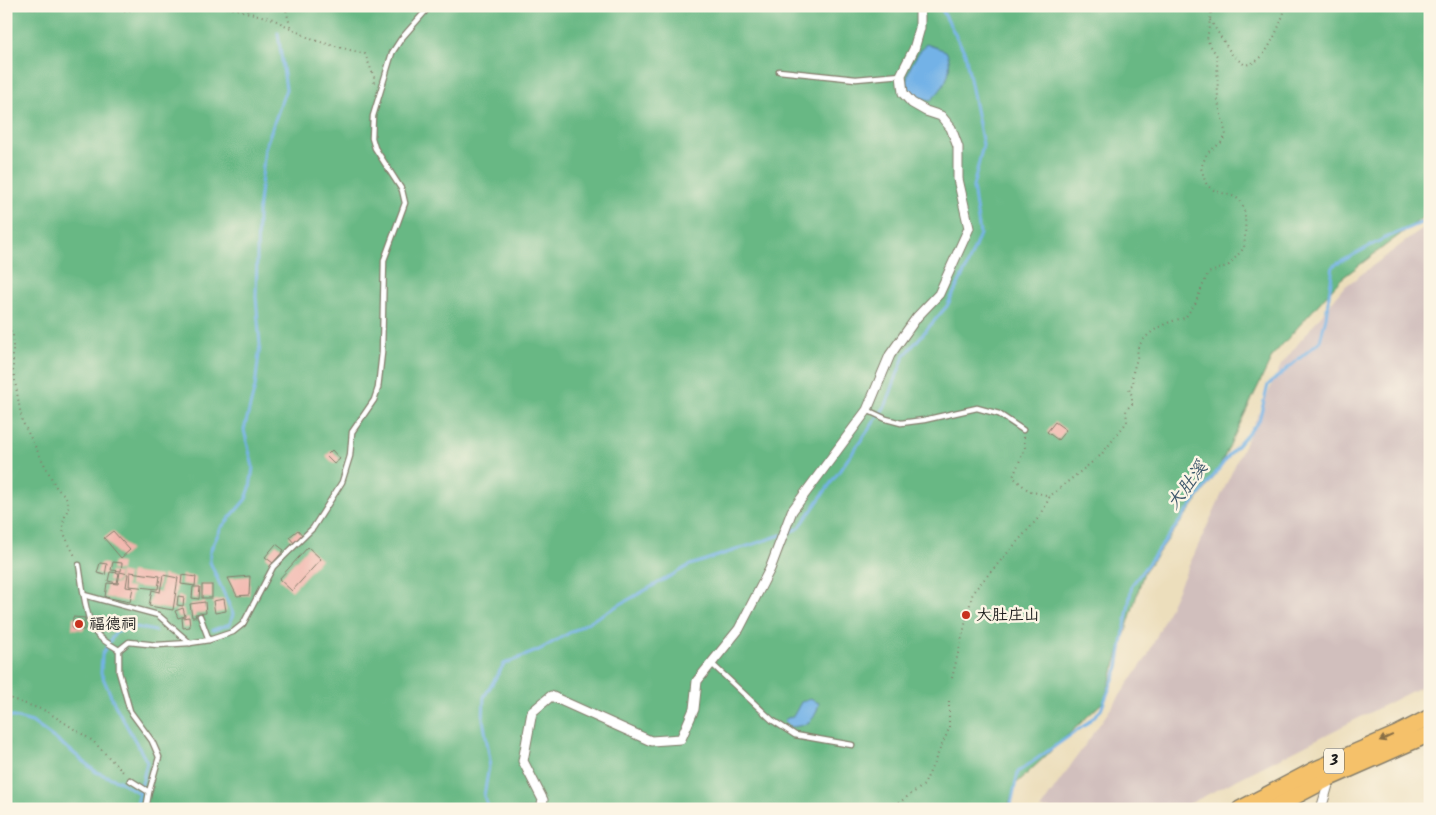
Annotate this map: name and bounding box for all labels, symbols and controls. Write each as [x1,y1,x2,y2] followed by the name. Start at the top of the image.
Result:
[1160,455,1216,516] water label: 大肚溪
[976,603,1040,628] place label: 大肚庄山
[960,609,972,621] marker: 大肚庄山
[89,612,137,637] place label: 福德祠
[73,618,85,630] marker: 福德祠
[1379,735,1393,743] one-way arrow
[1324,748,1344,774] road number: 3

